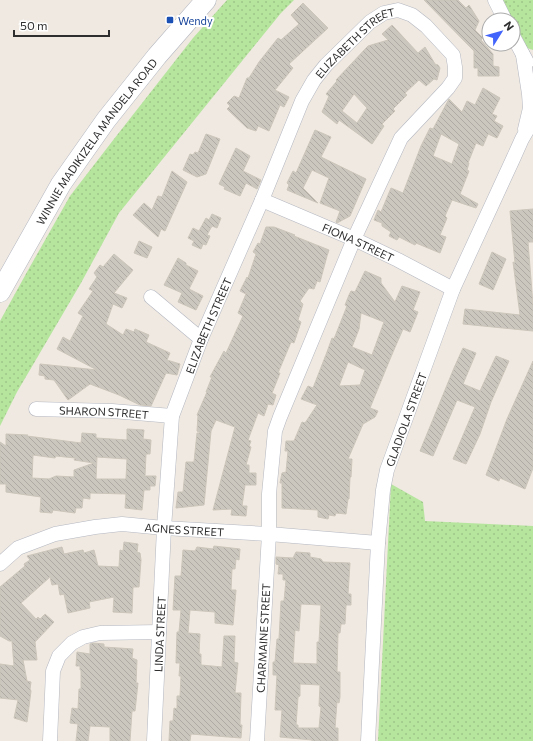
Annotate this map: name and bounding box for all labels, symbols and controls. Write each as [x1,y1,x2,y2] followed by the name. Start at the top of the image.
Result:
[312,4,396,80] street label: ELIZABETH STREET
[14,12,109,38] scale bar
[481,12,521,52] north arrow
[178,14,213,27] place label: Wendy
[165,15,175,25] marker: Wendy
[20,18,48,32] text: 50 m
[502,18,517,33] text: N
[33,56,159,227] street label: WINNIE MADIKIZELA MANDELA ROAD
[321,220,396,264] street label: FIONA STREET
[182,275,234,375] street label: ELIZABETH STREET
[382,370,429,468] street label: GLADIOLA STREET
[59,403,149,421] street label: SHARON STREET
[144,520,224,538] street label: AGNES STREET
[254,583,272,693] street label: CHARMAINE STREET
[151,596,167,672] street label: LINDA STREET

